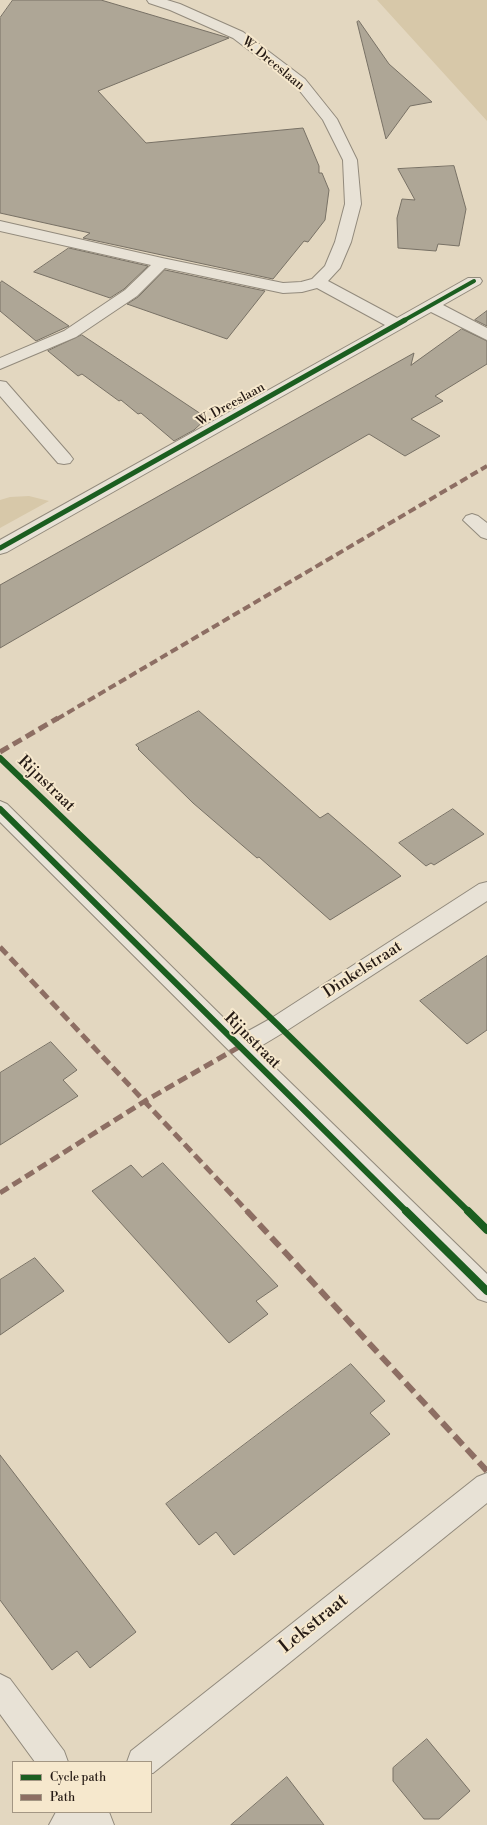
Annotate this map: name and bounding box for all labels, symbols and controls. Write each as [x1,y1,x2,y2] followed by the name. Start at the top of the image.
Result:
[239,34,307,94] street label: W. Dreeslaan
[194,380,268,430] street label: W. Dreeslaan
[13,752,79,816] street label: Rijnstraat
[320,937,406,1003] street label: Dinkelstraat
[220,1009,284,1073] street label: Rijnstraat
[275,1589,353,1659] street label: Lekstraat
[12,1761,152,1813] legend
[50,1770,106,1785] text: Cycle path
[50,1790,75,1805] text: Path

